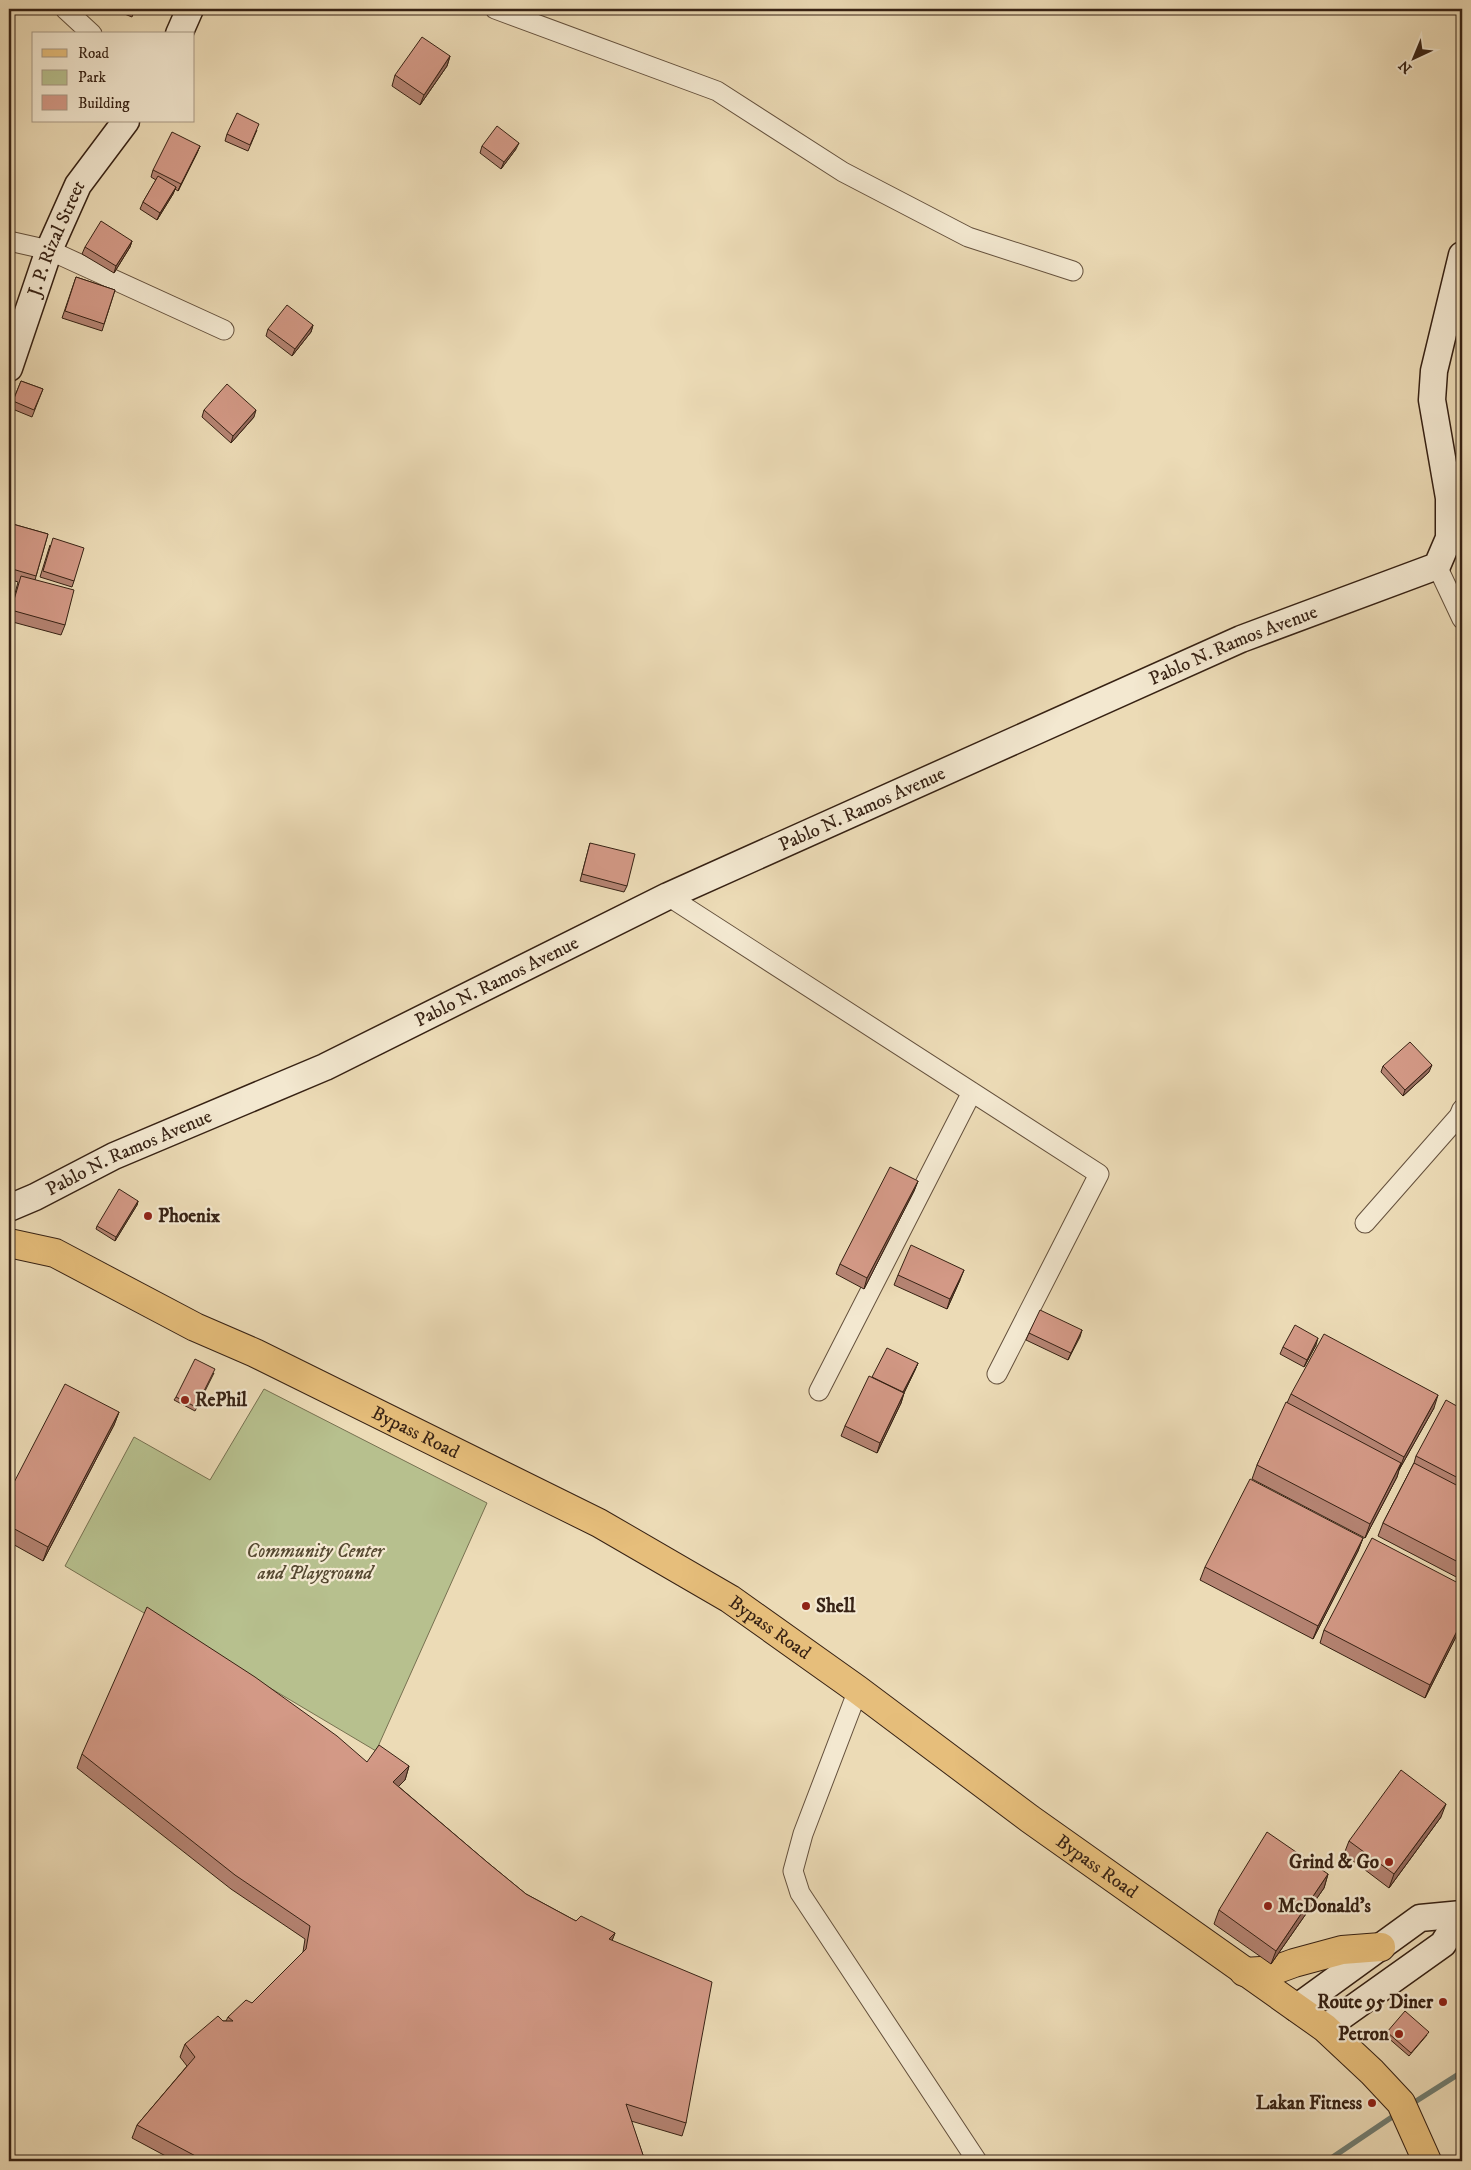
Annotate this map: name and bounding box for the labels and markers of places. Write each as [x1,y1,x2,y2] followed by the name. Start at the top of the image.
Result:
[158,1205,221,1228] place label: Phoenix
[142,1210,154,1222] marker: Phoenix
[195,1389,247,1412] place label: RePhil
[179,1394,191,1406] marker: RePhil
[816,1595,855,1618] place label: Shell
[800,1600,812,1612] marker: Shell
[1289,1851,1379,1874] place label: Grind & Go
[1383,1856,1395,1868] marker: Grind & Go
[1278,1895,1371,1918] place label: McDonald's
[1262,1900,1274,1912] marker: McDonald's
[1317,1991,1434,2014] place label: Route 95 Diner
[1437,1996,1449,2008] marker: Route 95 Diner
[1338,2023,1390,2046] place label: Petron
[1393,2028,1405,2040] marker: Petron
[1256,2092,1363,2115] place label: Lakan Fitness
[1366,2097,1378,2109] marker: Lakan Fitness

